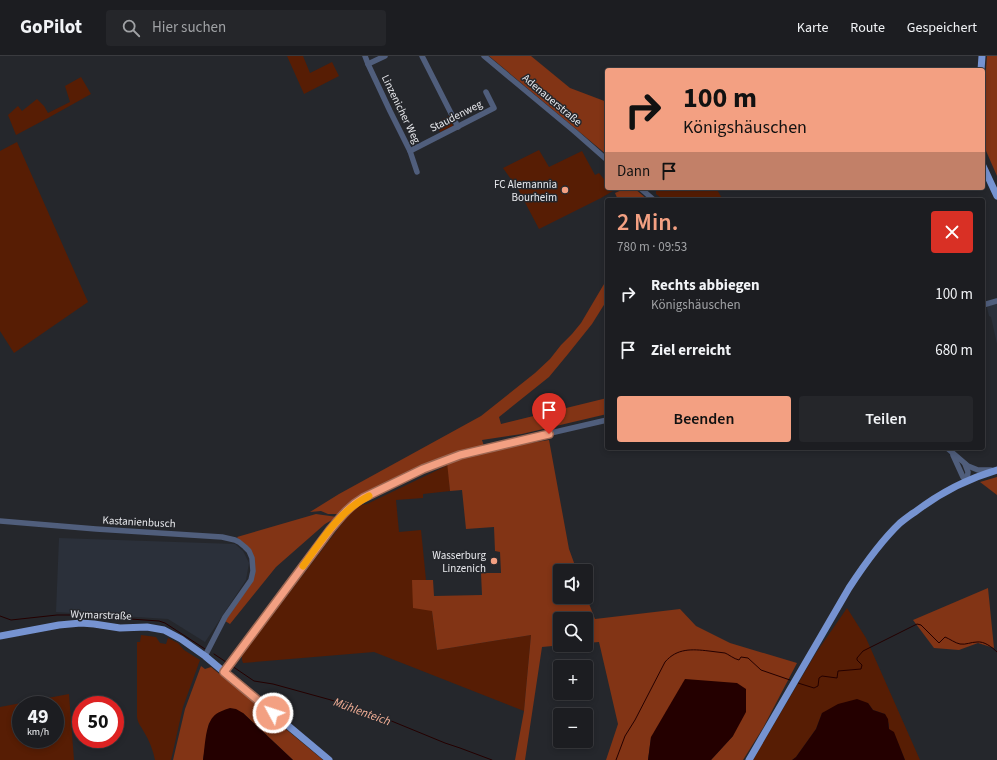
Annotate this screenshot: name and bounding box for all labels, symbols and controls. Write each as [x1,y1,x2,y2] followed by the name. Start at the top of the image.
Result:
[106,10,386,46] search box
[20,14,82,41] text: GoPilot
[120,17,142,39] icon: search
[152,17,226,38] text: Hier suchen
[797,18,828,38] text: Karte
[850,18,885,38] text: Route
[907,18,977,38] text: Gespeichert
[519,71,585,130] street label: Adenauerstraße
[378,72,424,146] street label: Linzenicher Weg
[683,78,757,118] text: 100 m
[617,84,669,136] icon: right
[427,96,485,136] street label: Staudenweg
[683,115,807,140] text: Königshäuschen
[658,160,680,182] icon: arrive
[617,161,650,182] text: Dann
[494,177,557,205] place label: FC Alemannia Bourheim
[560,185,570,195] marker: FC Alemannia Bourheim
[617,205,678,240] text: 2 Min.
[931,211,973,253] button: close
[617,238,687,256] text: 780 m · 09:53
[651,275,760,296] text: Rechts abbiegen
[617,283,639,305] icon: right
[935,284,973,305] text: 100 m
[651,296,741,314] text: Königshäuschen
[617,339,639,361] icon: arrive
[651,340,731,361] text: Ziel erreicht
[935,340,973,361] text: 680 m
[532,393,566,434] pin
[617,396,791,442] button: Beenden
[799,396,973,442] button: Teilen
[538,399,560,421] icon: arrive
[102,513,176,531] street label: Kastanienbusch
[432,548,486,576] place label: Wasserburg Linzenich
[489,556,499,566] marker: Wasserburg Linzenich
[553,564,593,748] map controls
[553,564,593,604] button: sound
[70,606,132,624] street label: Wymarstraße
[553,612,593,652] button: search
[553,660,593,700] button: +
[252,692,294,734] position arrow
[331,694,393,730] water label: Mühlenteich
[72,696,124,748] speed limit sign: 50
[27,703,49,731] text: 49
[553,708,593,748] button: −
[27,725,49,739] text: km/h

